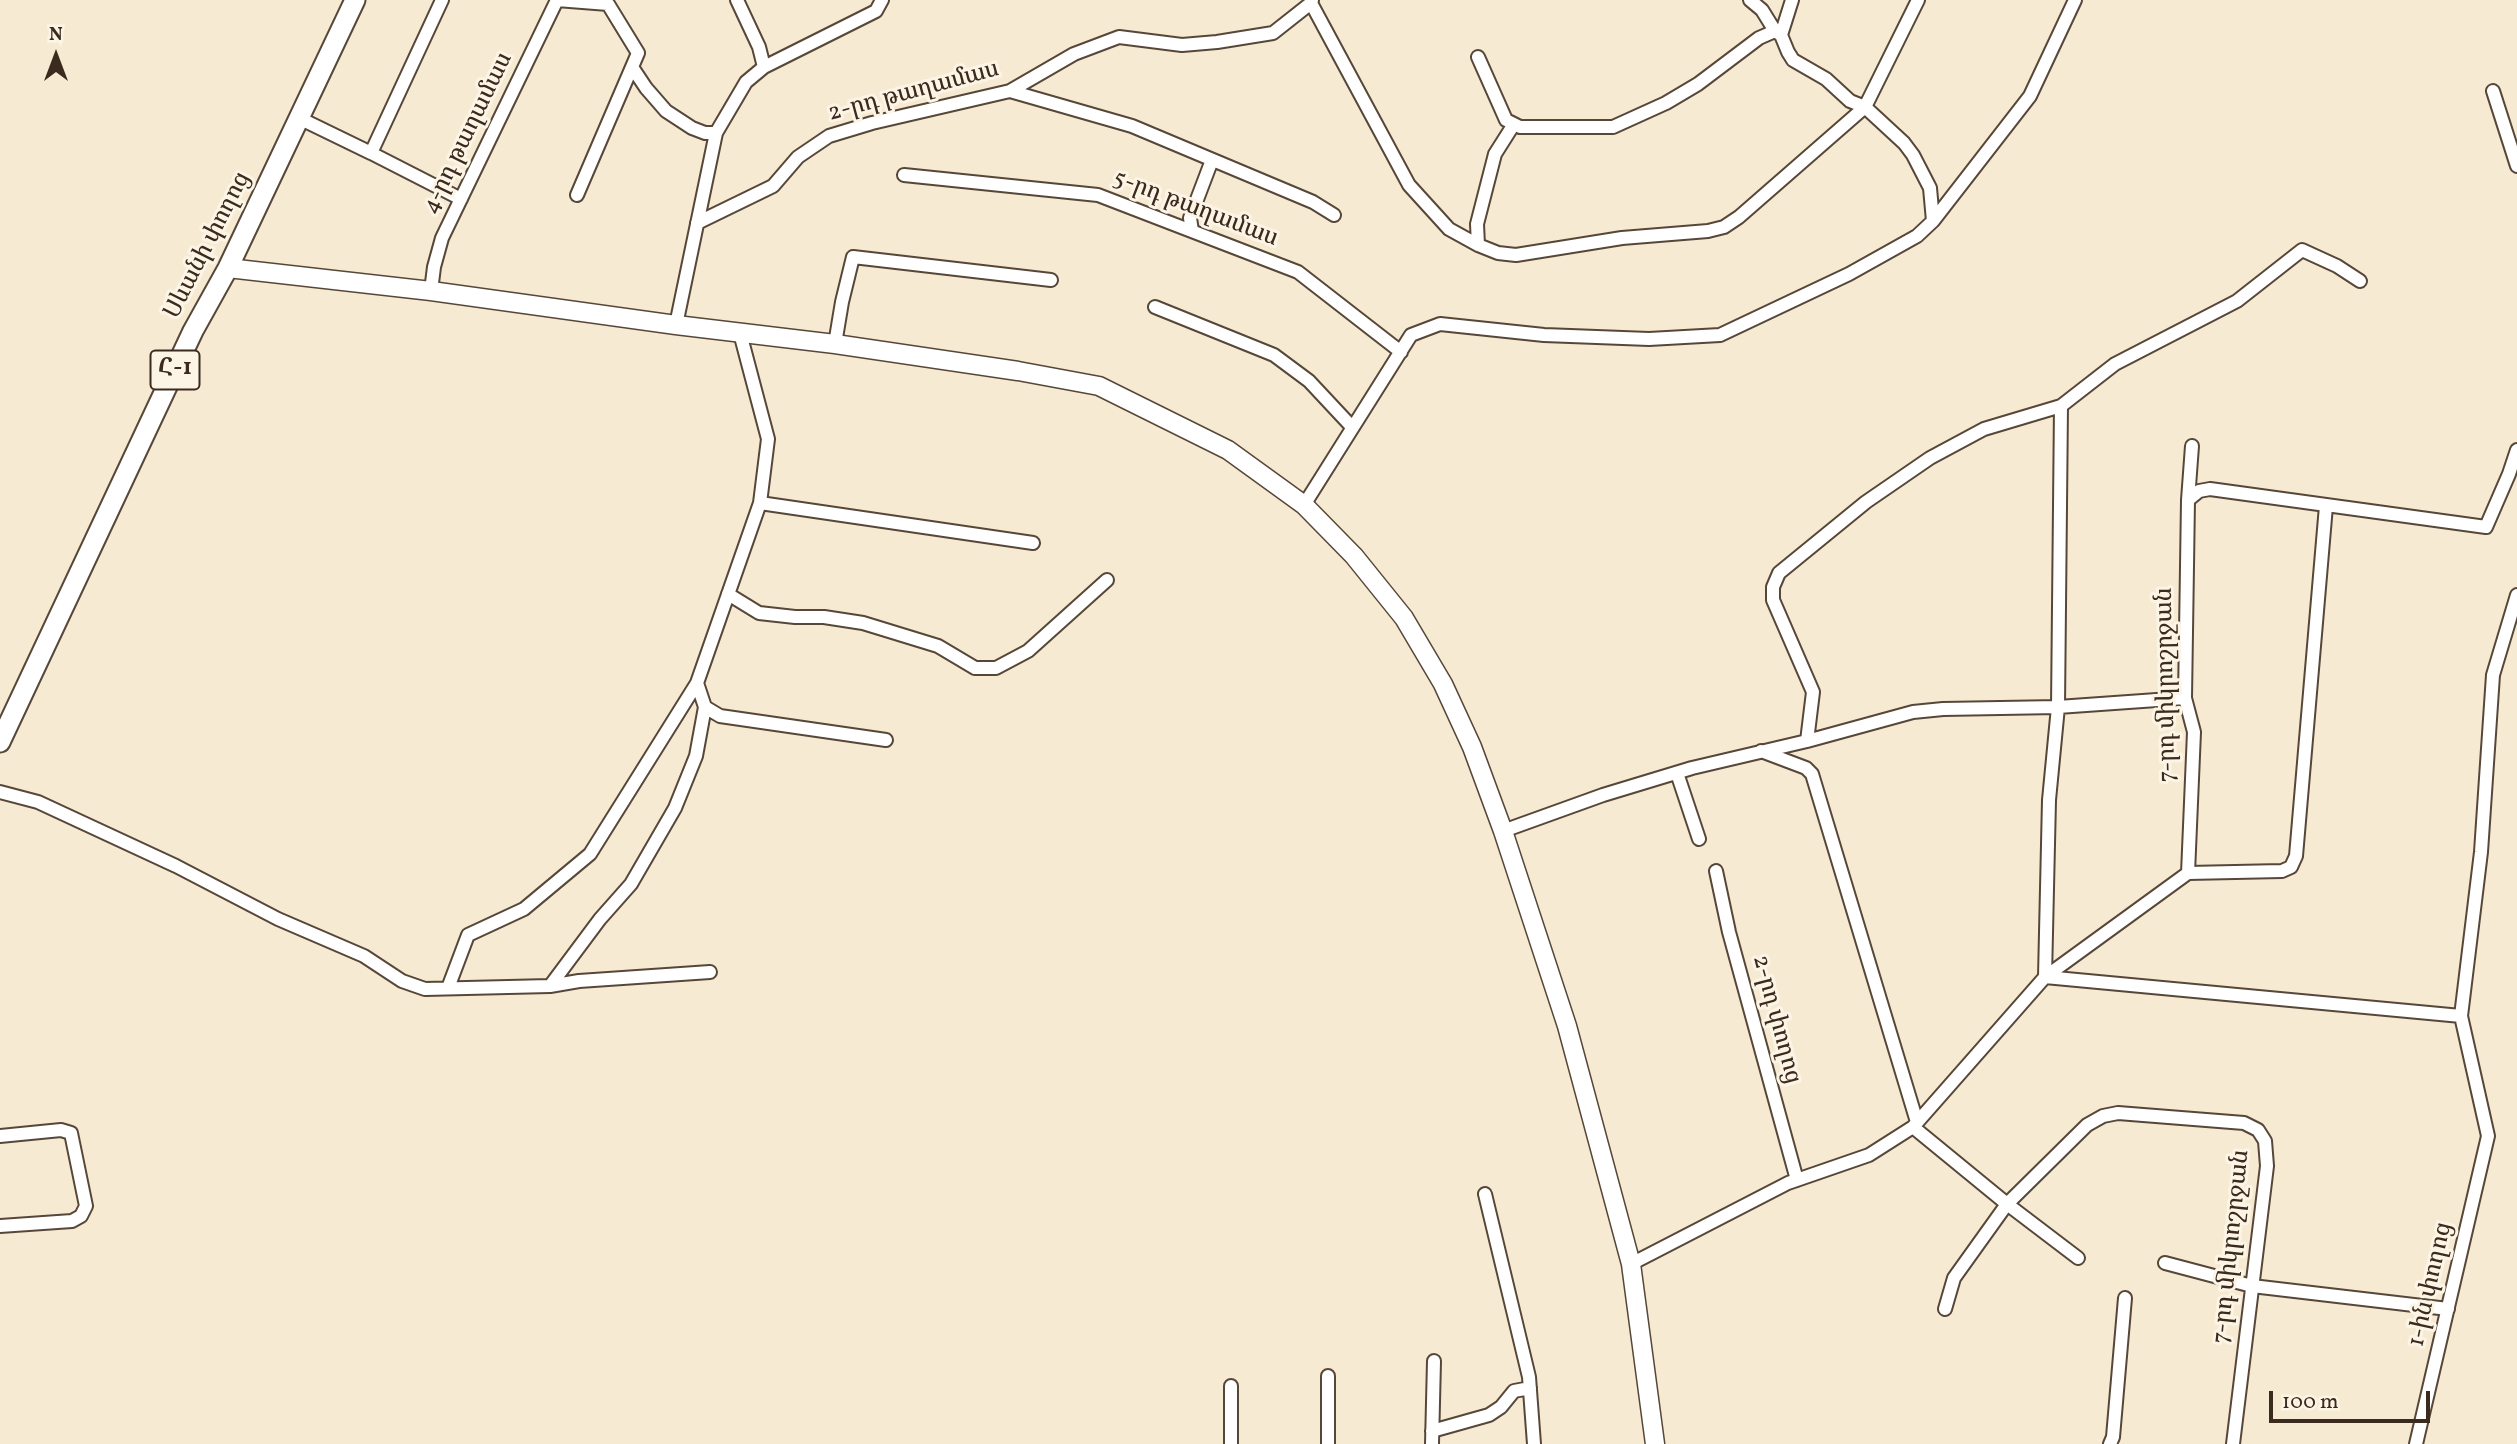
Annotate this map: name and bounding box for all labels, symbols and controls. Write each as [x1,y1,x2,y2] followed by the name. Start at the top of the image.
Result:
[21,21,91,91] north arrow
[49,22,63,48] text: N
[417,49,521,219] street label: 4-րդ թաղամաս
[826,56,1002,130] street label: 2-րդ թաղամաս
[1109,165,1281,255] street label: 5-րդ թաղամաս
[160,168,258,324] street label: Սևանի փողոց
[150,350,200,390] road number: Հ-1
[2152,587,2184,783] street label: 7-րդ միկրոշրջան
[1744,952,1806,1088] street label: 2-րդ փողոց
[2208,1149,2258,1345] street label: 7-րդ միկրոշրջան
[2404,1220,2460,1350] street label: 1-ին փողոց
[2272,1378,2433,1422] scale bar
[2282,1388,2339,1417] text: 100 m

